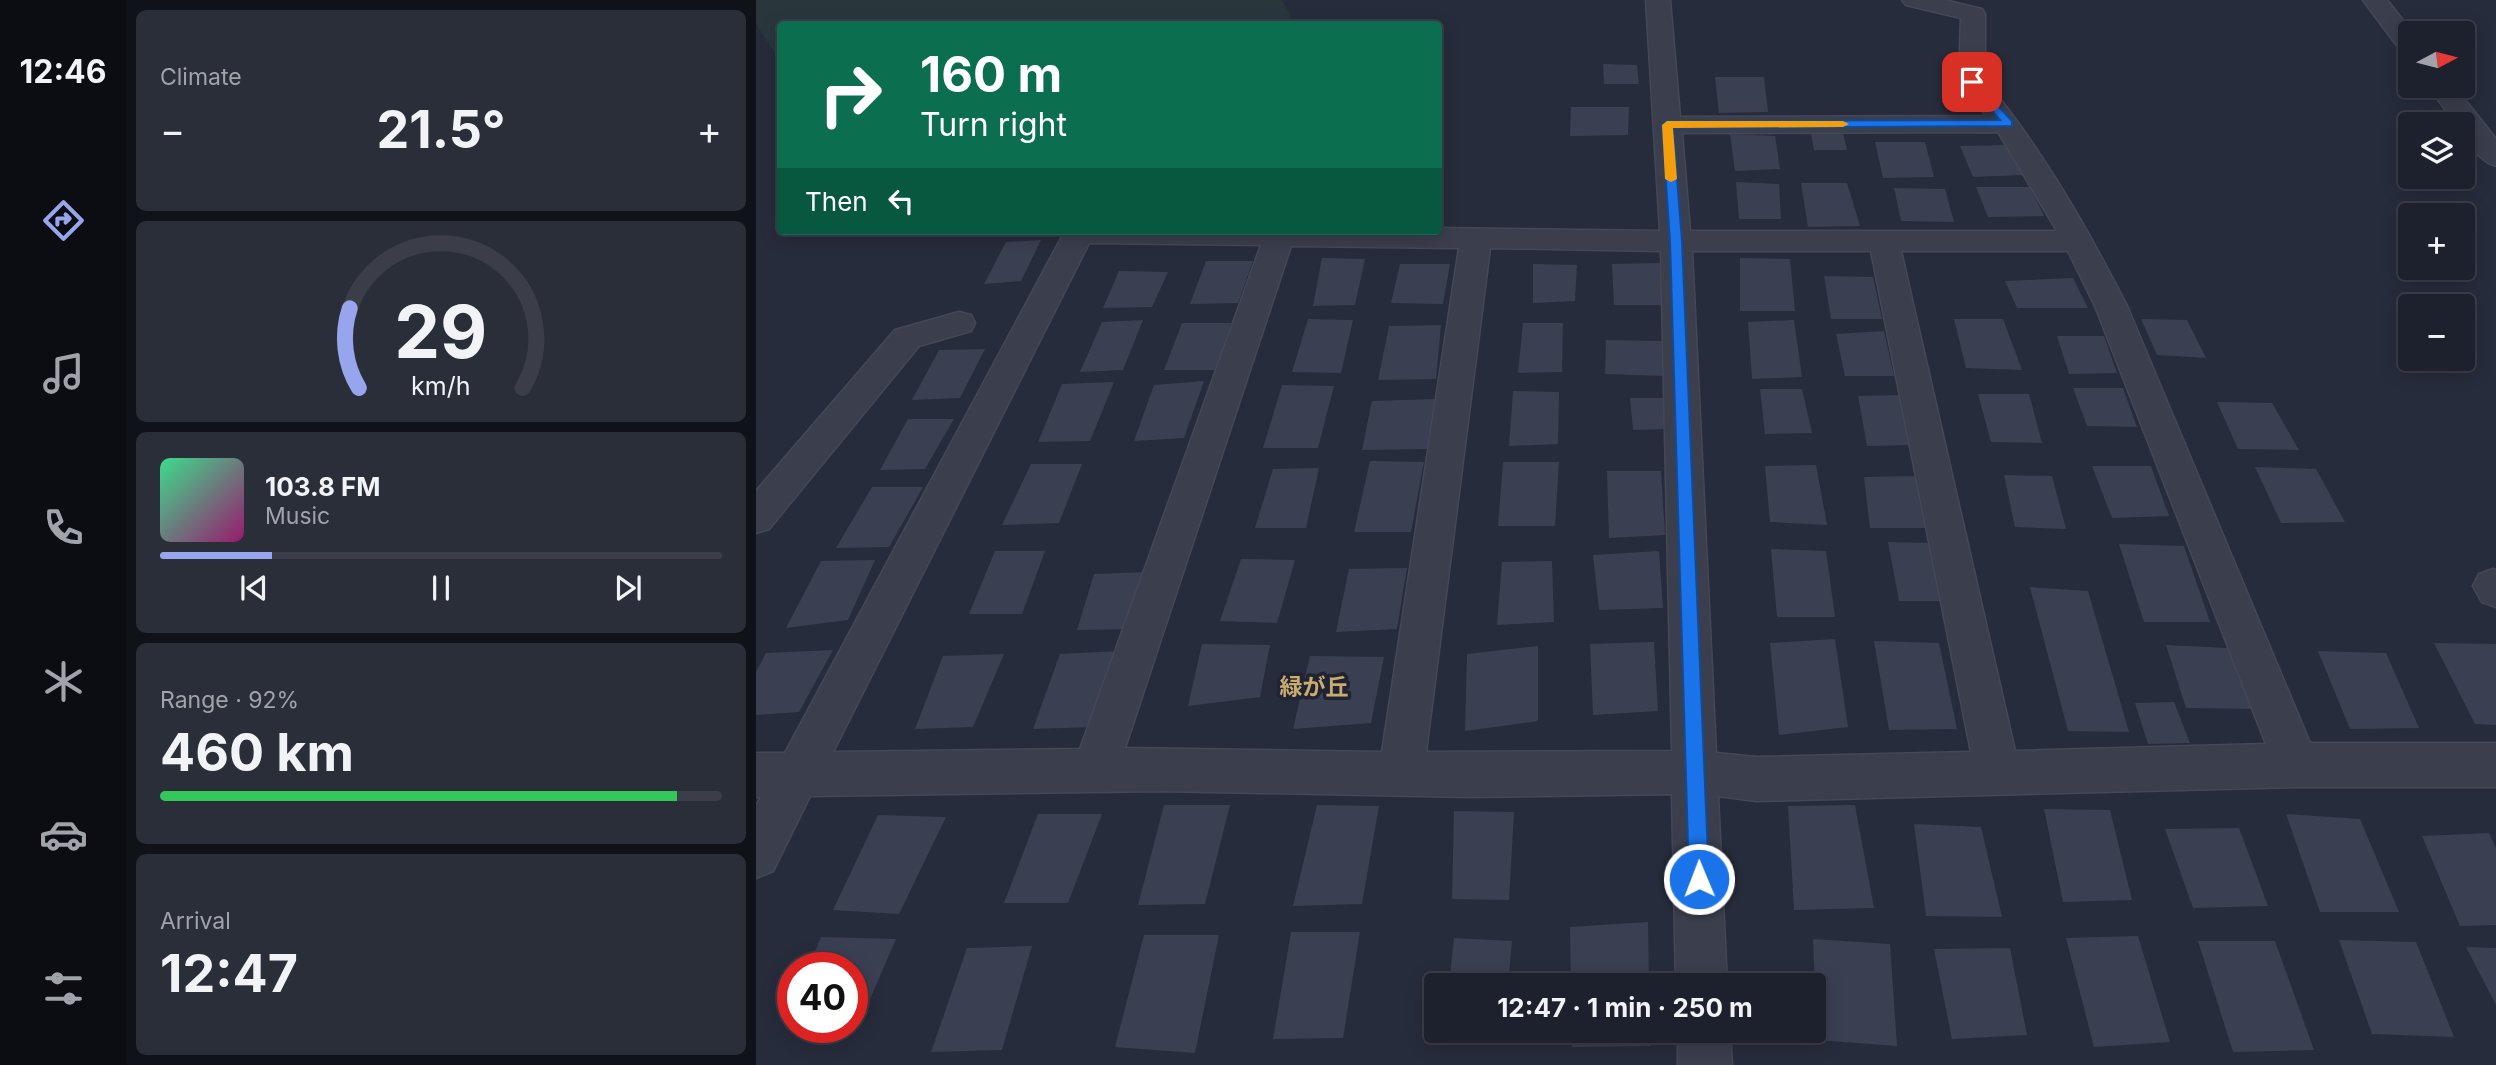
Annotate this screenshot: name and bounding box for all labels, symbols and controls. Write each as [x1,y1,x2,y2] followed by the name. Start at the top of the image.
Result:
[2398,21,2474,98] north arrow
[2398,21,2475,371] map controls
[920,45,1062,104] text: 160 m
[805,49,896,140] icon: right
[19,52,107,91] text: 12:46
[1942,52,2002,112] pin
[160,63,242,91] text: Climate
[1953,63,1991,101] icon: arrive
[376,98,506,161] text: 21.5°
[920,105,1067,144] text: Turn right
[160,107,185,153] text: −
[697,107,722,153] text: +
[2398,112,2475,189] button: layers
[882,182,920,220] icon: left
[805,186,868,217] text: Then
[39,196,88,245] icon: directions
[2398,203,2475,280] button: +
[394,287,488,376] text: 29
[2398,294,2475,371] button: −
[39,349,88,398] icon: music
[411,370,471,400] text: km/h
[265,471,381,502] text: 103.8 FM
[265,502,330,530] text: Music
[39,503,88,552] icon: phone
[235,569,273,607] icon: previous
[422,569,460,607] icon: pause
[609,569,647,607] icon: next
[39,657,88,706] icon: climate
[1280,673,1349,701] district label: 緑が丘
[160,686,299,714] text: Range · 92%
[160,721,354,784] text: 460 km
[39,810,88,859] icon: car
[1662,842,1736,916] position arrow
[160,907,231,935] text: Arrival
[160,942,298,1005] text: 12:47
[777,952,868,1043] speed limit sign: 40
[39,964,88,1013] icon: filters
[1497,992,1753,1023] text: 12:47 · 1 min · 250 m

